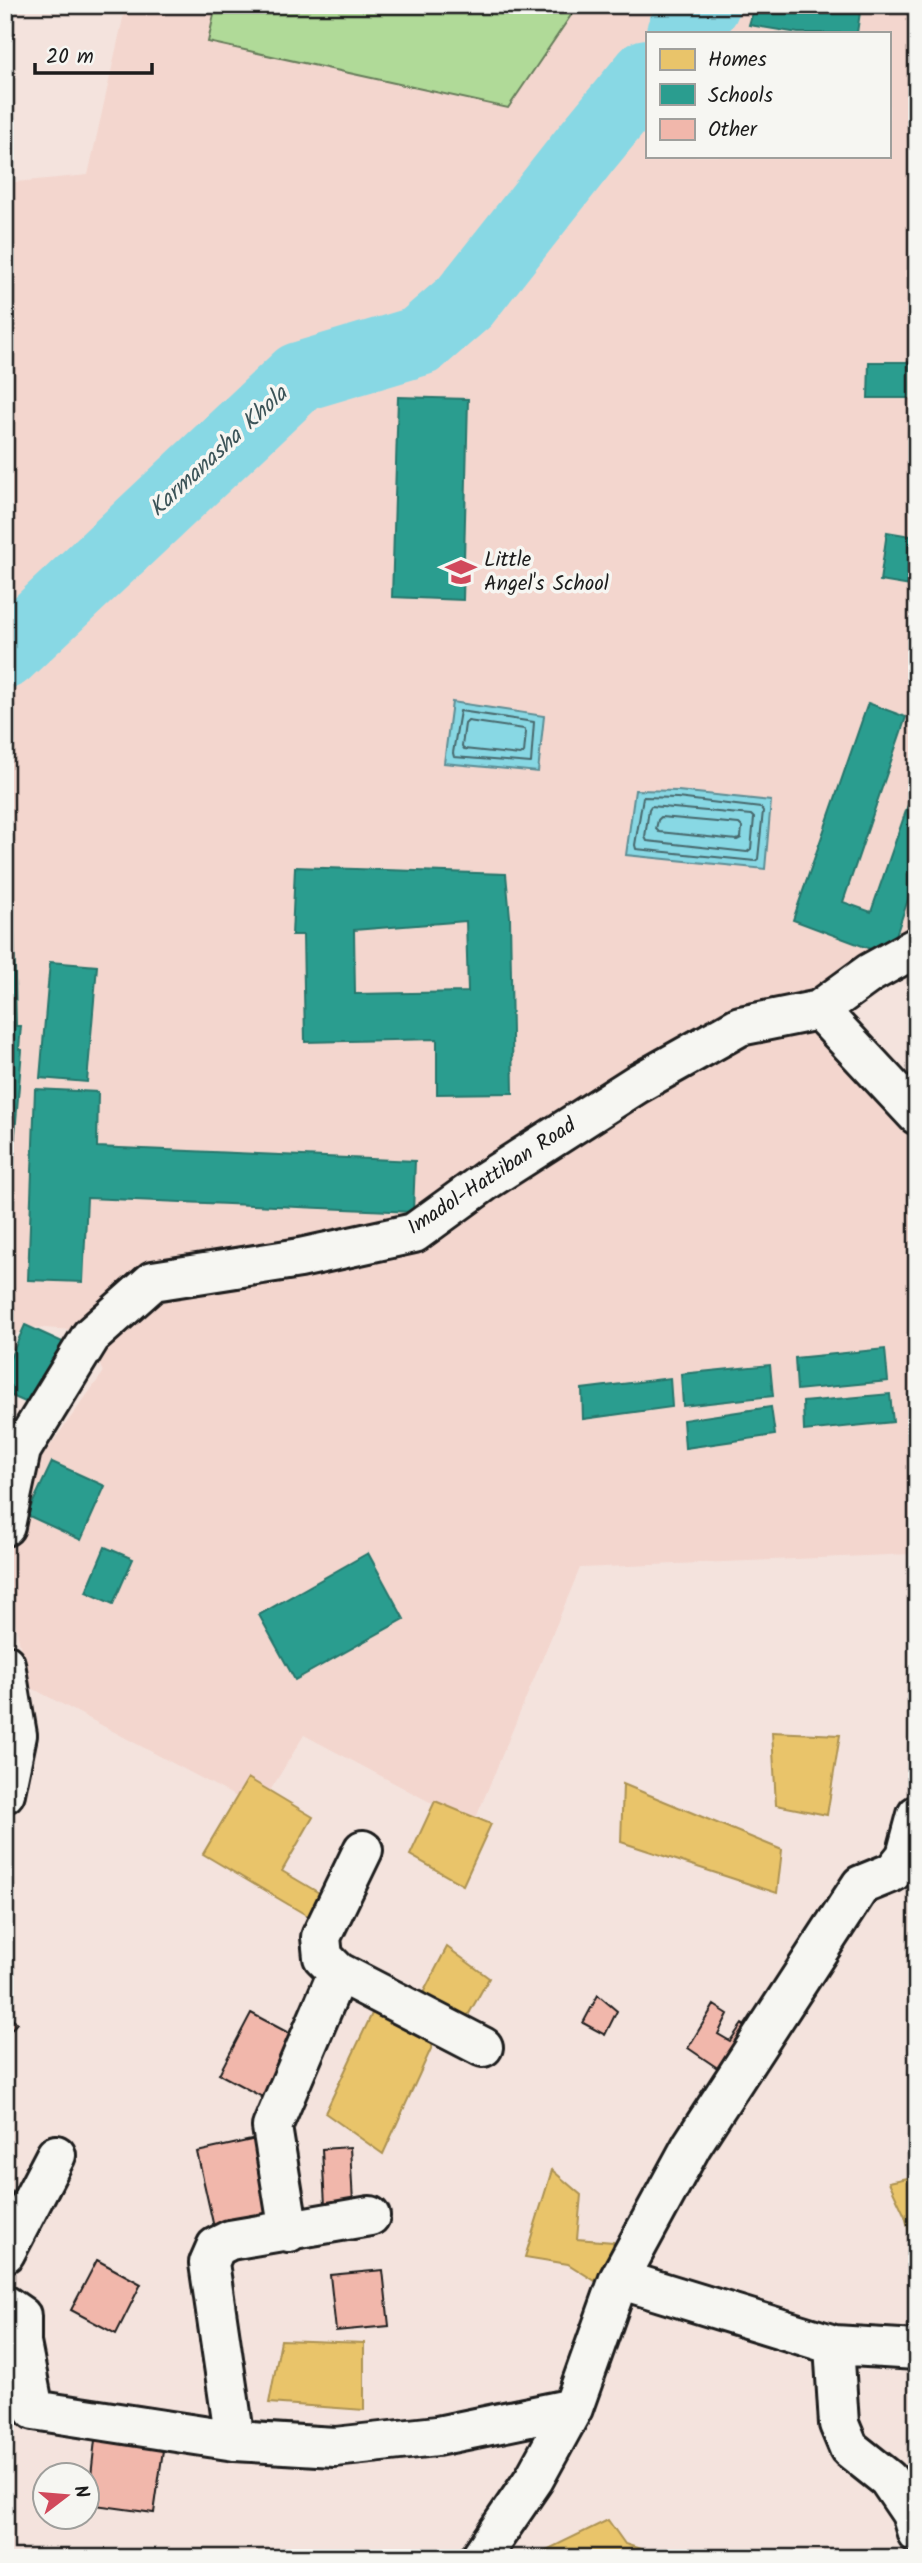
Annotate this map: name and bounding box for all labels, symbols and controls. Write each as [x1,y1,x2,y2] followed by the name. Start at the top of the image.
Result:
[35,32,152,76] scale bar
[646,32,890,158] legend
[46,41,94,74] text: 20 m
[708,44,767,77] text: Homes
[708,80,773,113] text: Schools
[708,114,758,147] text: Other
[141,376,298,526] water label: Karmanasha Khola
[484,544,609,601] place label: Little Angel's School
[444,555,478,589] school or university icon: Little Angel's School
[401,1110,583,1244] street label: Imadol-Hattiban Road
[32,2462,102,2532] north arrow
[64,2482,96,2502] text: N

